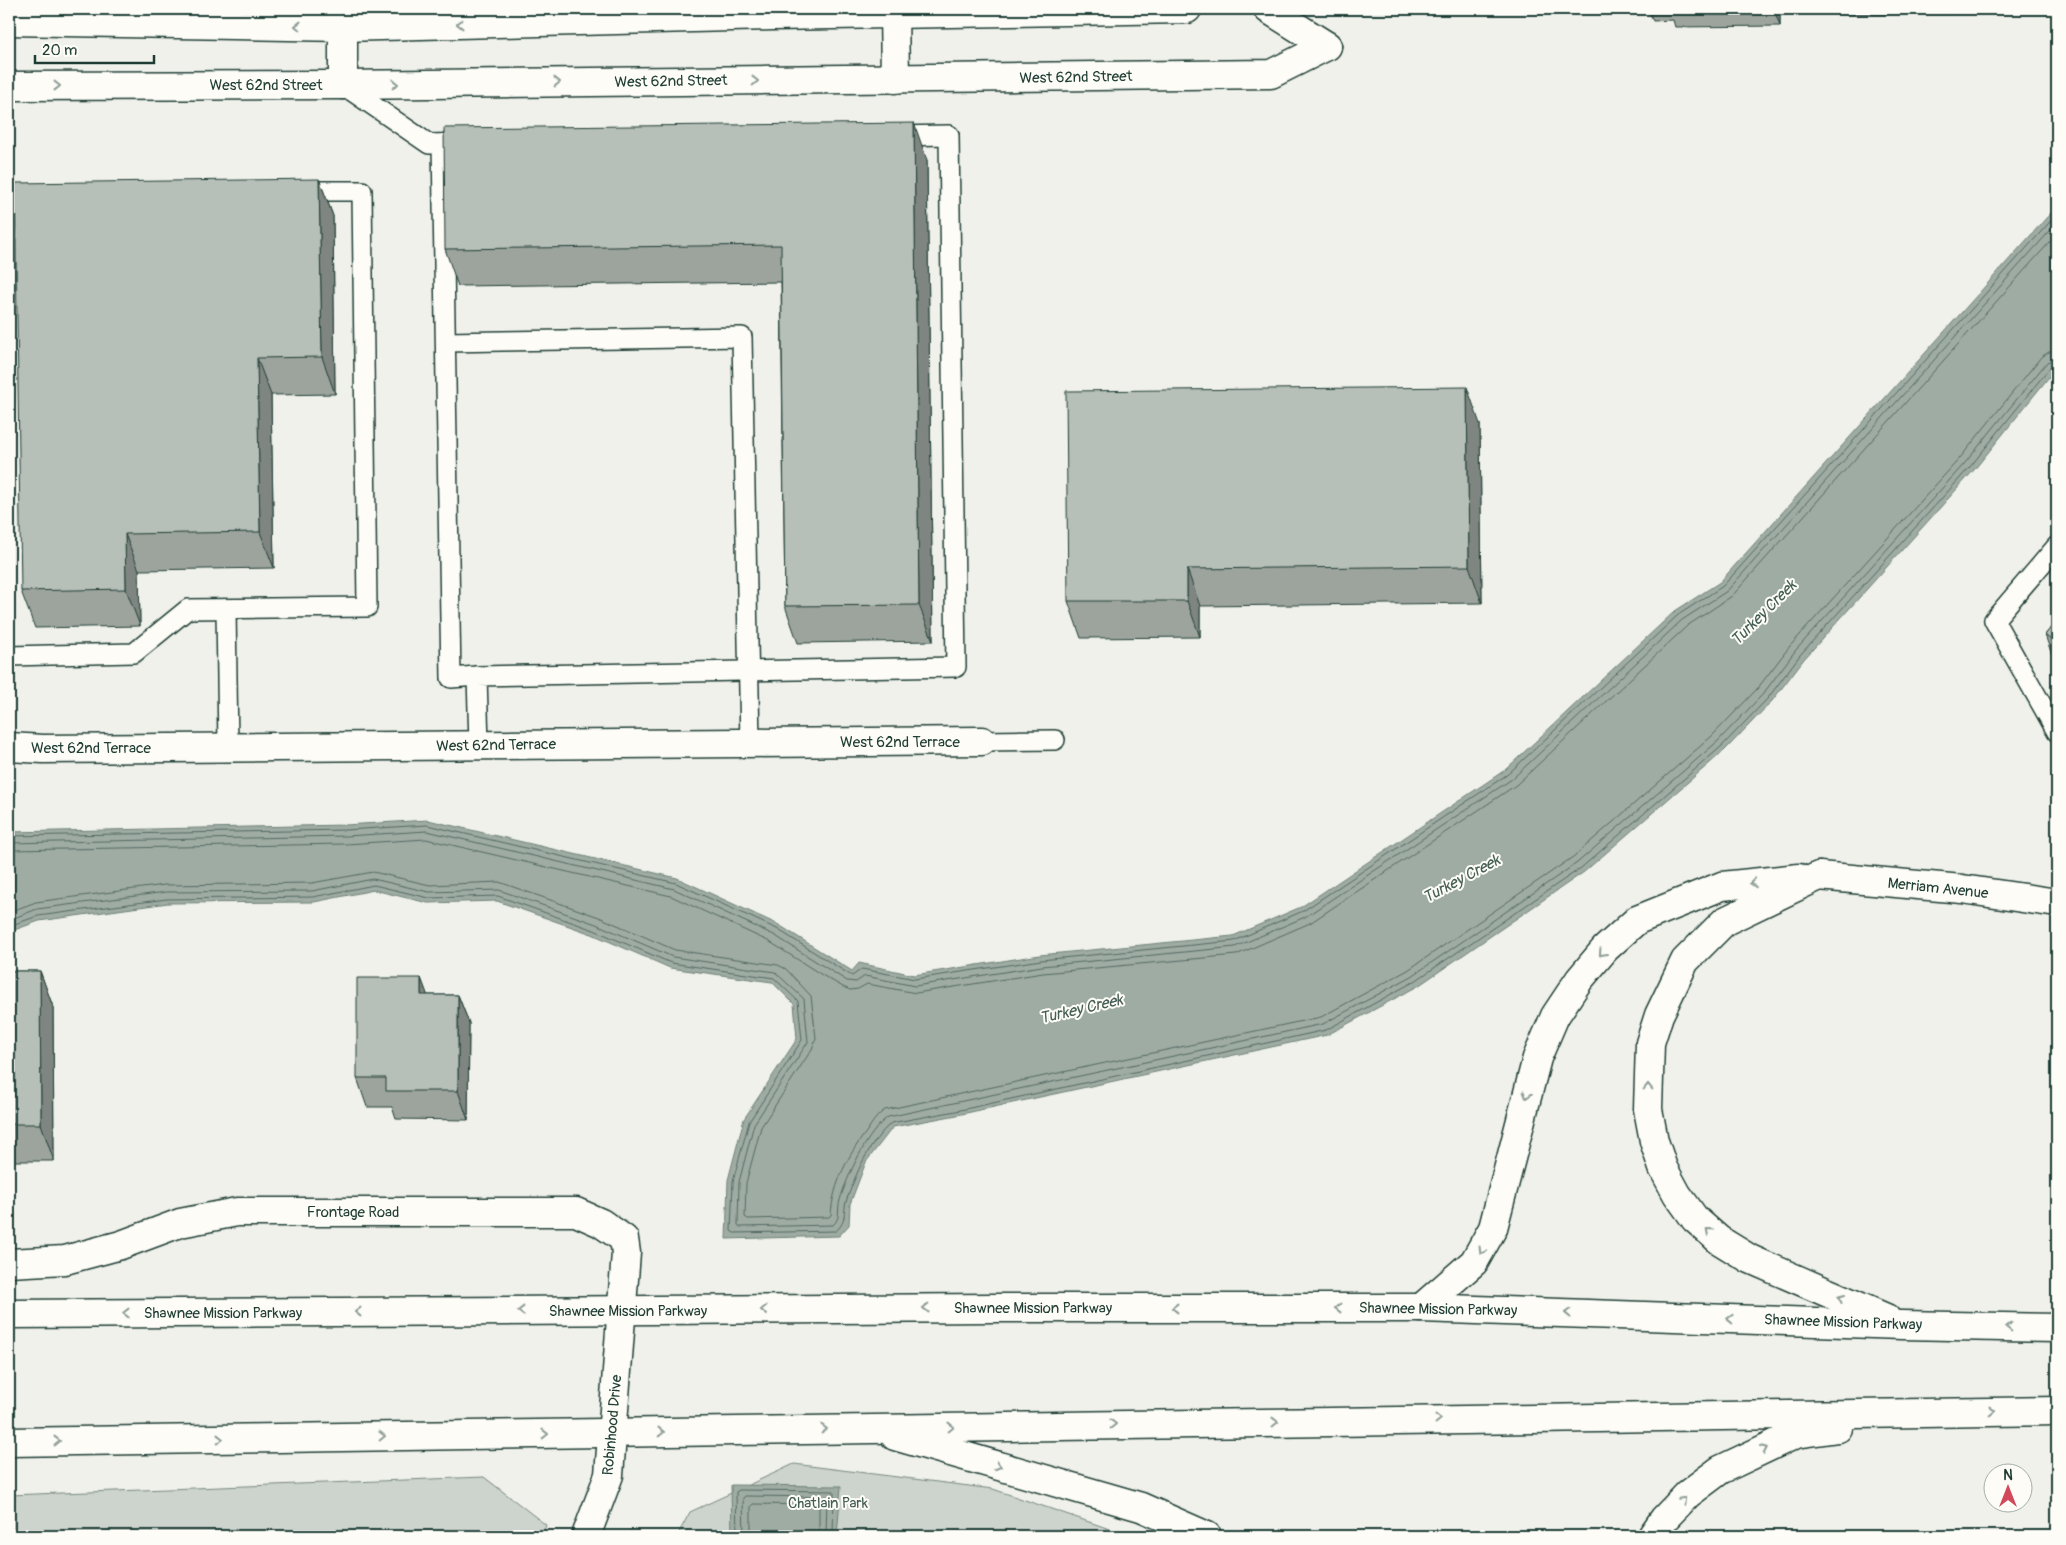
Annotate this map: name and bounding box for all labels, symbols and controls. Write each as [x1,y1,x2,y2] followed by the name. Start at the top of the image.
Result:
[456,19,464,30] one-way arrow
[294,21,302,32] one-way arrow
[35,32,154,64] scale bar
[42,41,77,60] text: 20 m
[1019,67,1134,88] street label: West 62nd Street
[614,71,729,92] street label: West 62nd Street
[751,75,759,86] one-way arrow
[209,76,324,95] street label: West 62nd Street
[554,77,562,88] one-way arrow
[392,79,399,89] one-way arrow
[54,81,62,91] one-way arrow
[1727,575,1802,650] water label: Turkey Creek
[840,733,961,752] street label: West 62nd Terrace
[436,735,557,756] street label: West 62nd Terrace
[31,739,152,758] street label: West 62nd Terrace
[1419,850,1505,908] water label: Turkey Creek
[1887,874,1990,903] street label: Merriam Avenue
[1749,877,1757,888] one-way arrow
[1599,948,1608,957] one-way arrow
[1038,989,1126,1028] water label: Turkey Creek
[1643,1083,1653,1090] one-way arrow
[1522,1091,1532,1099] one-way arrow
[307,1203,399,1222] street label: Frontage Road
[1706,1228,1715,1237] one-way arrow
[1478,1245,1488,1254] one-way arrow
[1837,1294,1846,1305] one-way arrow
[954,1299,1113,1318] street label: Shawnee Mission Parkway
[1359,1299,1518,1320] street label: Shawnee Mission Parkway
[549,1302,708,1321] street label: Shawnee Mission Parkway
[922,1303,930,1313] one-way arrow
[1171,1303,1178,1313] one-way arrow
[1333,1303,1341,1313] one-way arrow
[144,1304,303,1323] street label: Shawnee Mission Parkway
[760,1305,768,1315] one-way arrow
[516,1306,524,1316] one-way arrow
[354,1307,362,1317] one-way arrow
[121,1308,129,1318] one-way arrow
[1564,1308,1572,1318] one-way arrow
[1764,1310,1923,1335] street label: Shawnee Mission Parkway
[1726,1313,1734,1324] one-way arrow
[2004,1322,2012,1332] one-way arrow
[599,1373,626,1476] street label: Robinhood Drive
[1989,1406,1997,1416] one-way arrow
[1434,1414,1442,1425] one-way arrow
[1272,1417,1280,1427] one-way arrow
[1110,1419,1117,1429] one-way arrow
[947,1422,955,1432] one-way arrow
[820,1424,828,1434] one-way arrow
[658,1427,666,1438] one-way arrow
[542,1429,549,1439] one-way arrow
[379,1431,387,1442] one-way arrow
[216,1434,224,1444] one-way arrow
[54,1436,62,1446] one-way arrow
[1759,1445,1768,1455] one-way arrow
[993,1460,1001,1470] one-way arrow
[1984,1462,2034,1512] north arrow
[2003,1467,2013,1484] text: N
[788,1494,869,1513] park label: Chatlain Park
[1677,1496,1686,1505] one-way arrow

